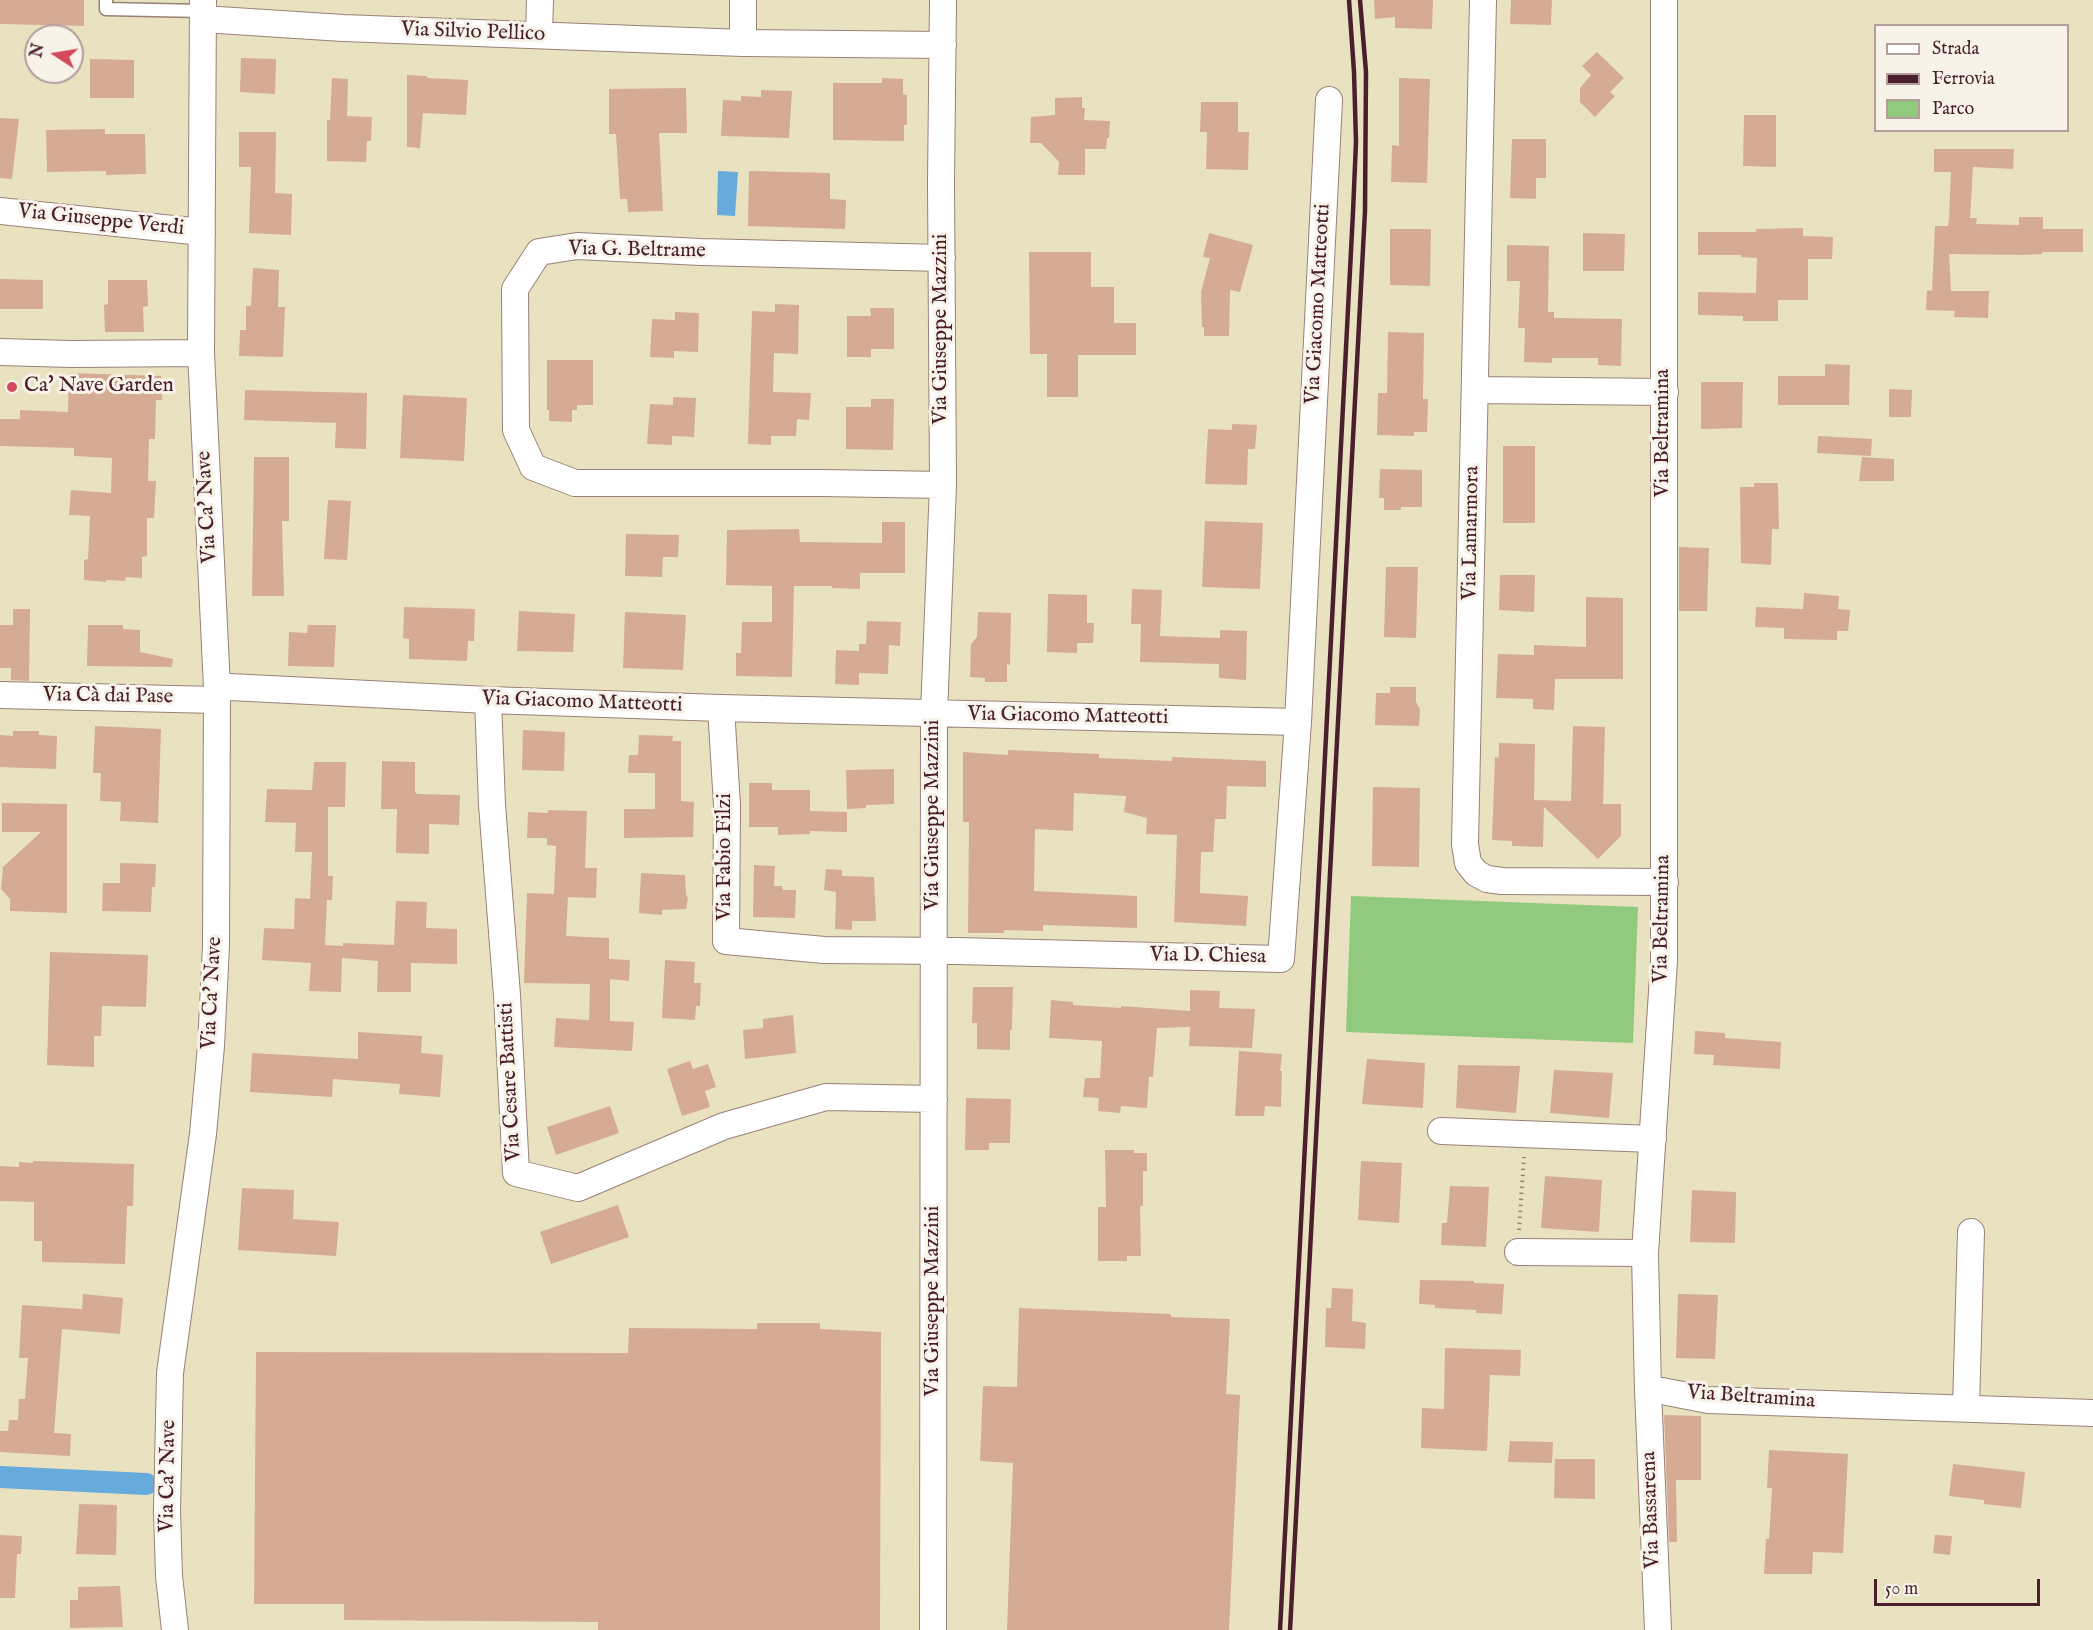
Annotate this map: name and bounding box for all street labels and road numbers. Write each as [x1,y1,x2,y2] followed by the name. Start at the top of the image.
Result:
[400,18,546,48] street label: Via Silvio Pellico
[17,200,185,242] street label: Via Giuseppe Verdi
[1301,203,1337,405] street label: Via Giacomo Matteotti
[929,234,955,424] street label: Via Giuseppe Mazzini
[568,237,706,265] street label: Via G. Beltrame
[1651,369,1677,497] street label: Via Beltramina
[192,450,224,564] street label: Via Ca' Nave
[1458,466,1486,600] street label: Via Lamarmora
[43,683,173,711] street label: Via Cà dai Pase
[481,687,683,719] street label: Via Giacomo Matteotti
[967,703,1169,731] street label: Via Giacomo Matteotti
[921,720,947,910] street label: Via Giuseppe Mazzini
[713,793,739,921] street label: Via Fabio Filzi
[1649,855,1677,983] street label: Via Beltramina
[197,936,229,1050] street label: Via Ca' Nave
[1150,943,1266,971] street label: Via D. Chiesa
[494,1002,528,1162] street label: Via Cesare Battisti
[921,1206,947,1396] street label: Via Giuseppe Mazzini
[1686,1381,1816,1415] street label: Via Beltramina
[155,1419,183,1533] street label: Via Ca' Nave
[1637,1451,1667,1569] street label: Via Bassarena

